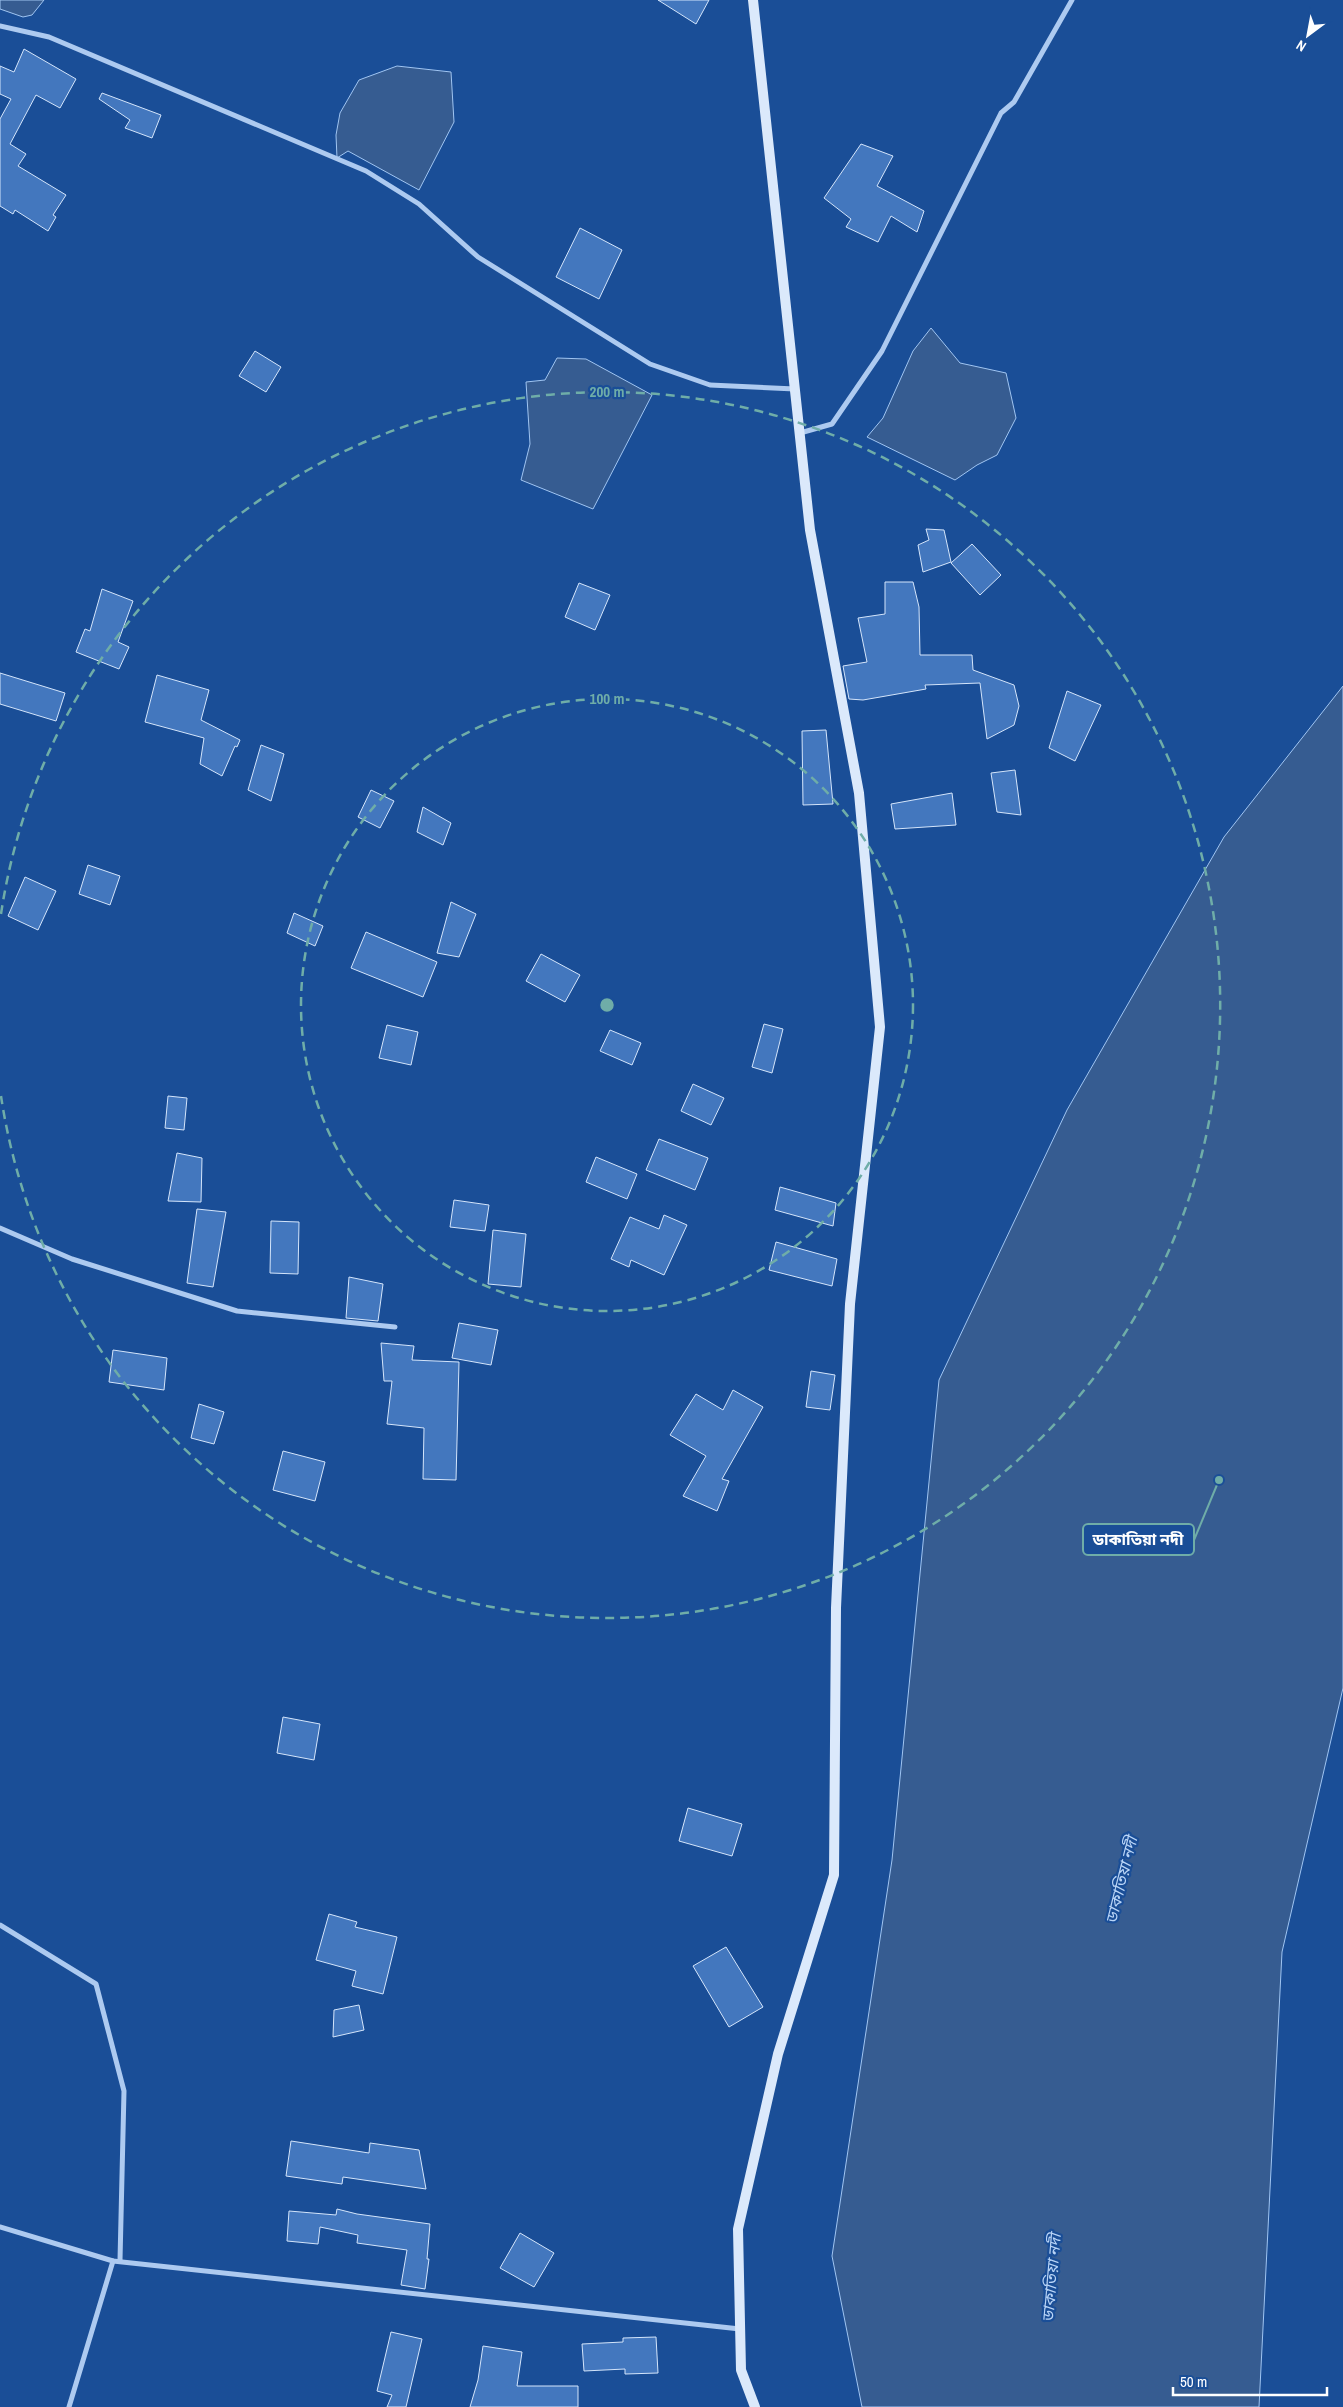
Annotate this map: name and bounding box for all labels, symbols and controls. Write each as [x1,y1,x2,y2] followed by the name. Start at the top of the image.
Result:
[1283,10,1333,60] north arrow
[1293,36,1309,56] text: N
[590,381,624,402] text: 200 m
[590,688,624,709] text: 100 m
[598,996,616,1014] centre of rings
[1083,1524,1194,1555] callout: ডাকাতিয়া নদী
[1092,1528,1184,1550] text: ডাকাতিয়া নদী
[1100,1831,1143,1926] water label: ডাকাতিয়া নদী
[1036,2230,1066,2323] water label: ডাকাতিয়া নদী
[1173,2364,1327,2396] scale bar
[1180,2371,1207,2392] text: 50 m

